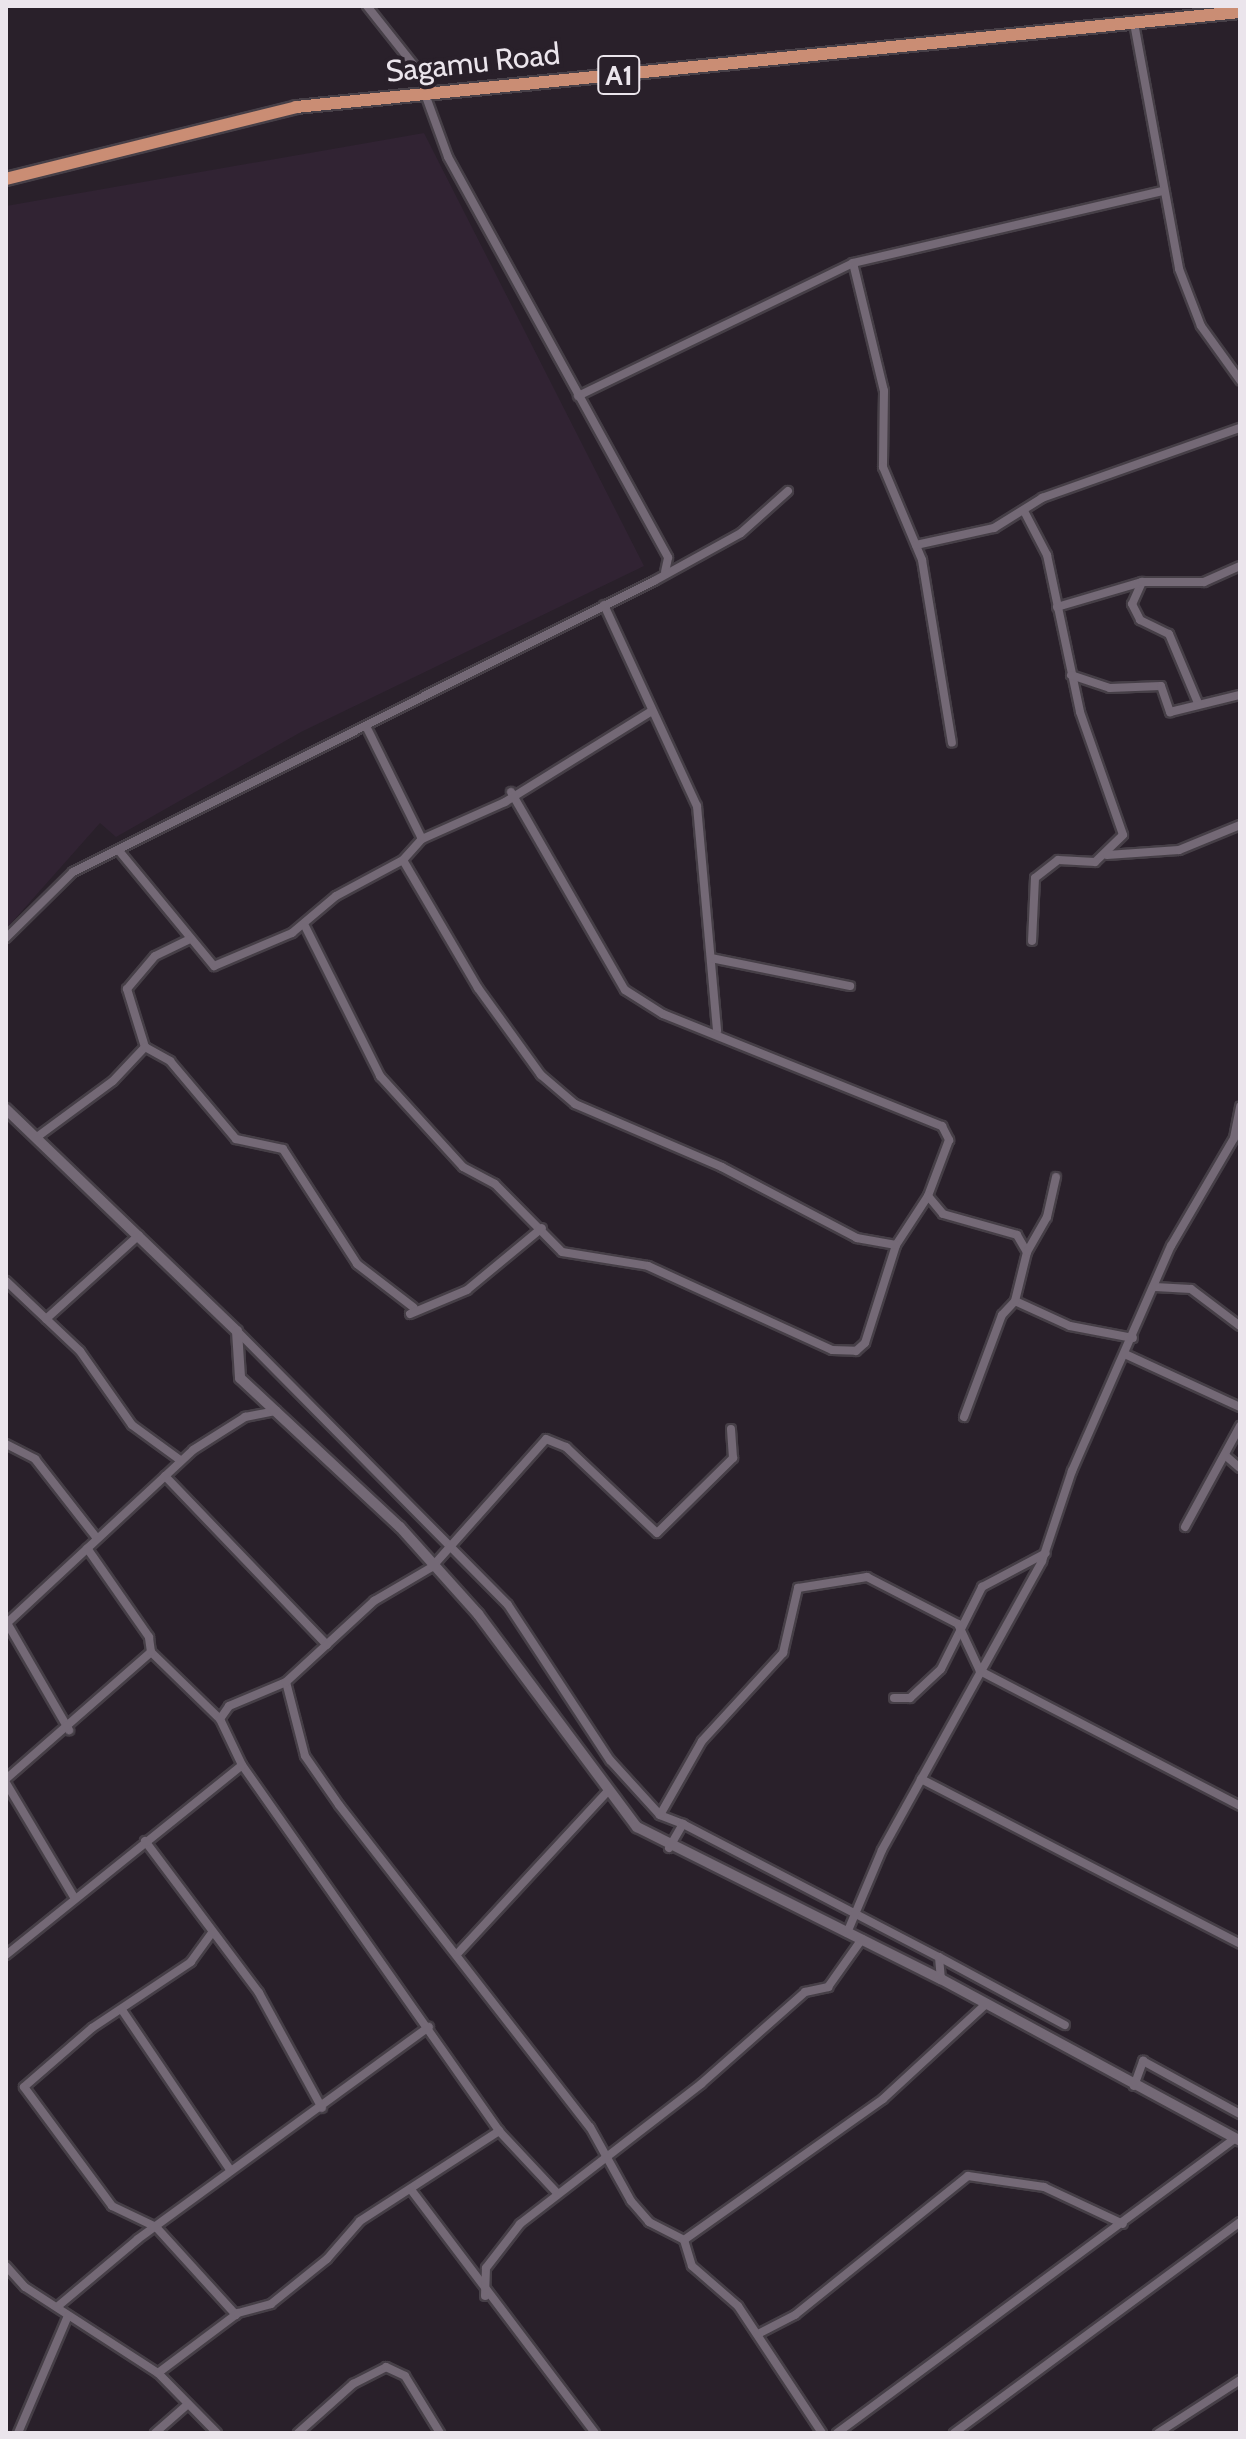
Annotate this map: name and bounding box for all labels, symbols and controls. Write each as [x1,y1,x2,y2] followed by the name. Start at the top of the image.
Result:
[384,36,562,90] street label: Sagamu Road
[597,51,641,99] road number: A1

